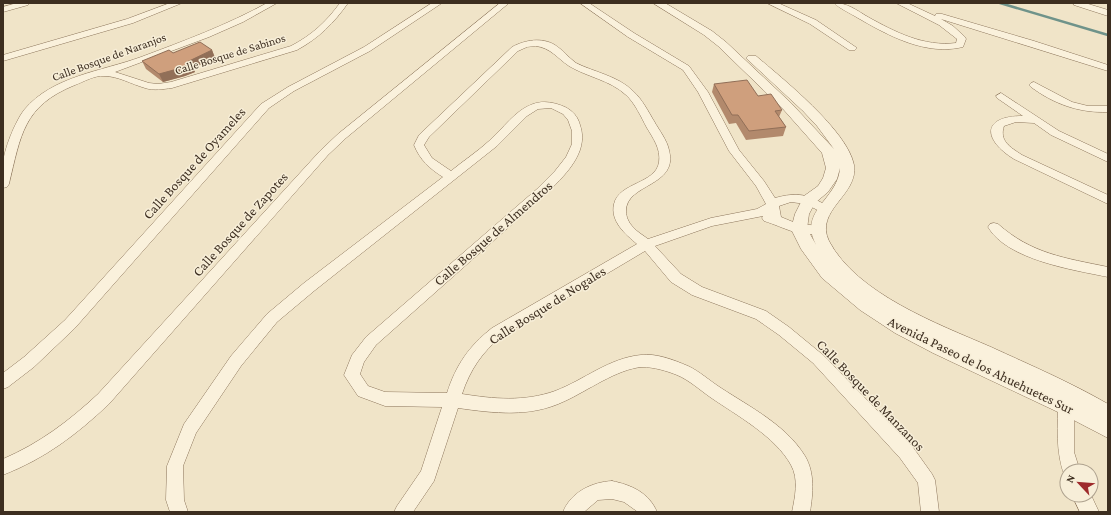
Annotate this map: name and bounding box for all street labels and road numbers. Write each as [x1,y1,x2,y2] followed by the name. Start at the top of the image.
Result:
[50,30,168,84] street label: Calle Bosque de Naranjos
[173,30,287,78] street label: Calle Bosque de Sabinos
[139,104,249,222] street label: Calle Bosque de Oyameles
[189,169,291,279] street label: Calle Bosque de Zapotes
[431,177,555,289] street label: Calle Bosque de Almendros
[486,262,608,348] street label: Calle Bosque de Nogales
[885,313,1077,417] street label: Avenida Paseo de los Ahuehuetes Sur
[814,336,928,454] street label: Calle Bosque de Manzanos

